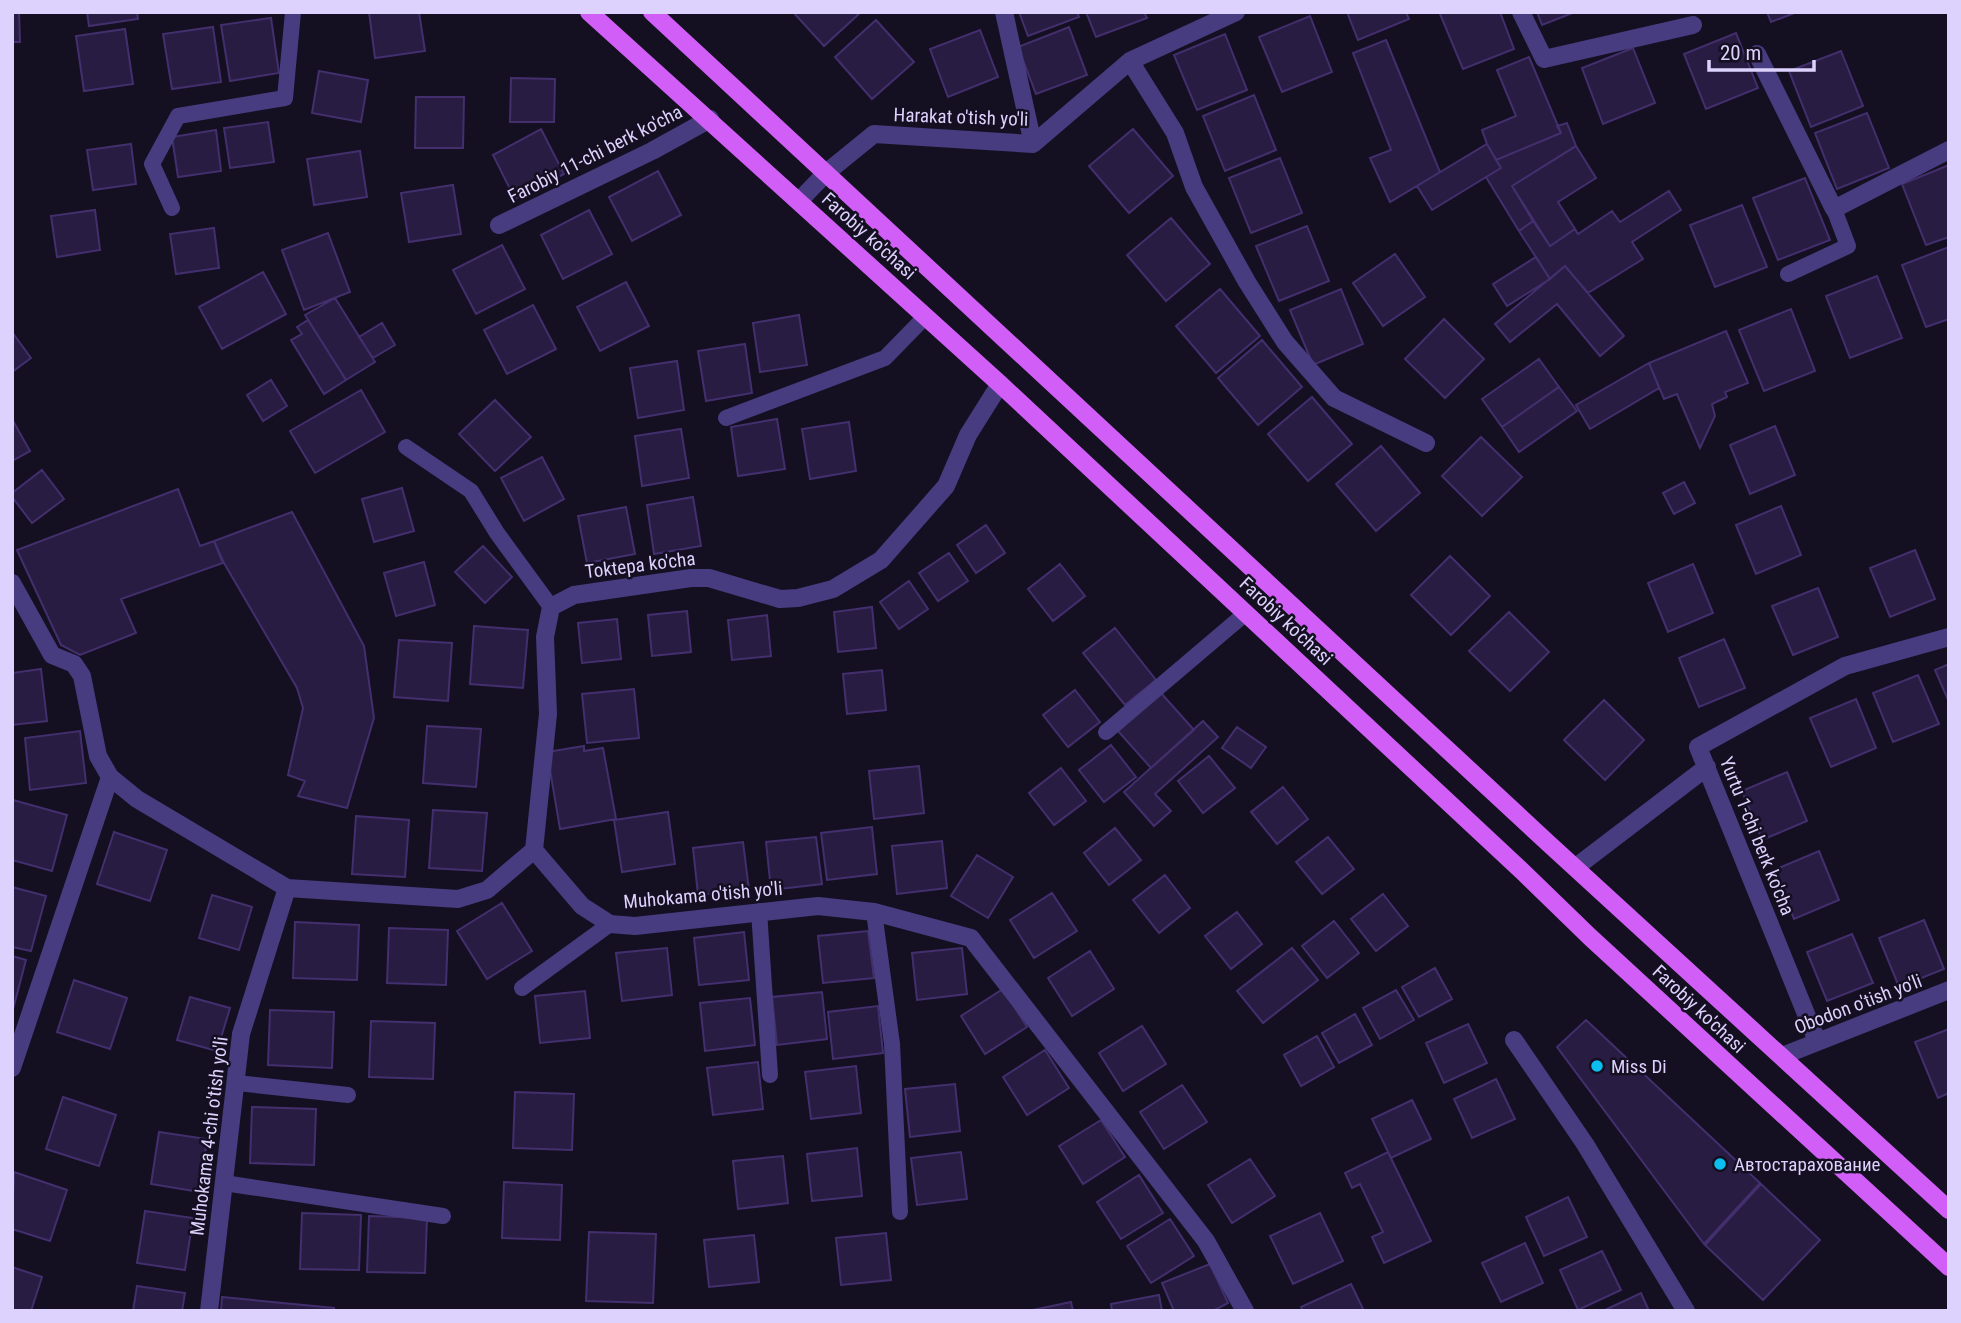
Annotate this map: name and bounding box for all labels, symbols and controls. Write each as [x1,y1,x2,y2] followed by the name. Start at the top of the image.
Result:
[1709,28,1814,72] scale bar
[1720,41,1761,65] text: 20 m
[504,100,686,208] street label: Farobiy 11-chi berk ko'cha
[893,103,1029,131] street label: Harakat o'tish yo'li
[817,188,921,284] street label: Farobiy ko'chasi
[583,547,697,583] street label: Toktepa ko'cha
[1235,572,1337,670] street label: Farobiy ko'chasi
[1715,754,1799,918] street label: Yurtu 1-chi berk ko'cha
[623,877,783,913] street label: Muhokama o'tish yo'li
[1648,960,1750,1058] street label: Farobiy ko'chasi
[1791,969,1925,1039] street label: Obodon o'tish yo'li
[185,1035,233,1237] street label: Muhokama 4-chi o'tish yo'li
[1611,1055,1667,1078] place label: Miss Di
[1589,1058,1605,1074] marker: Miss Di
[1734,1153,1881,1176] place label: Автостарахование
[1712,1156,1728,1172] marker: Автостарахование

